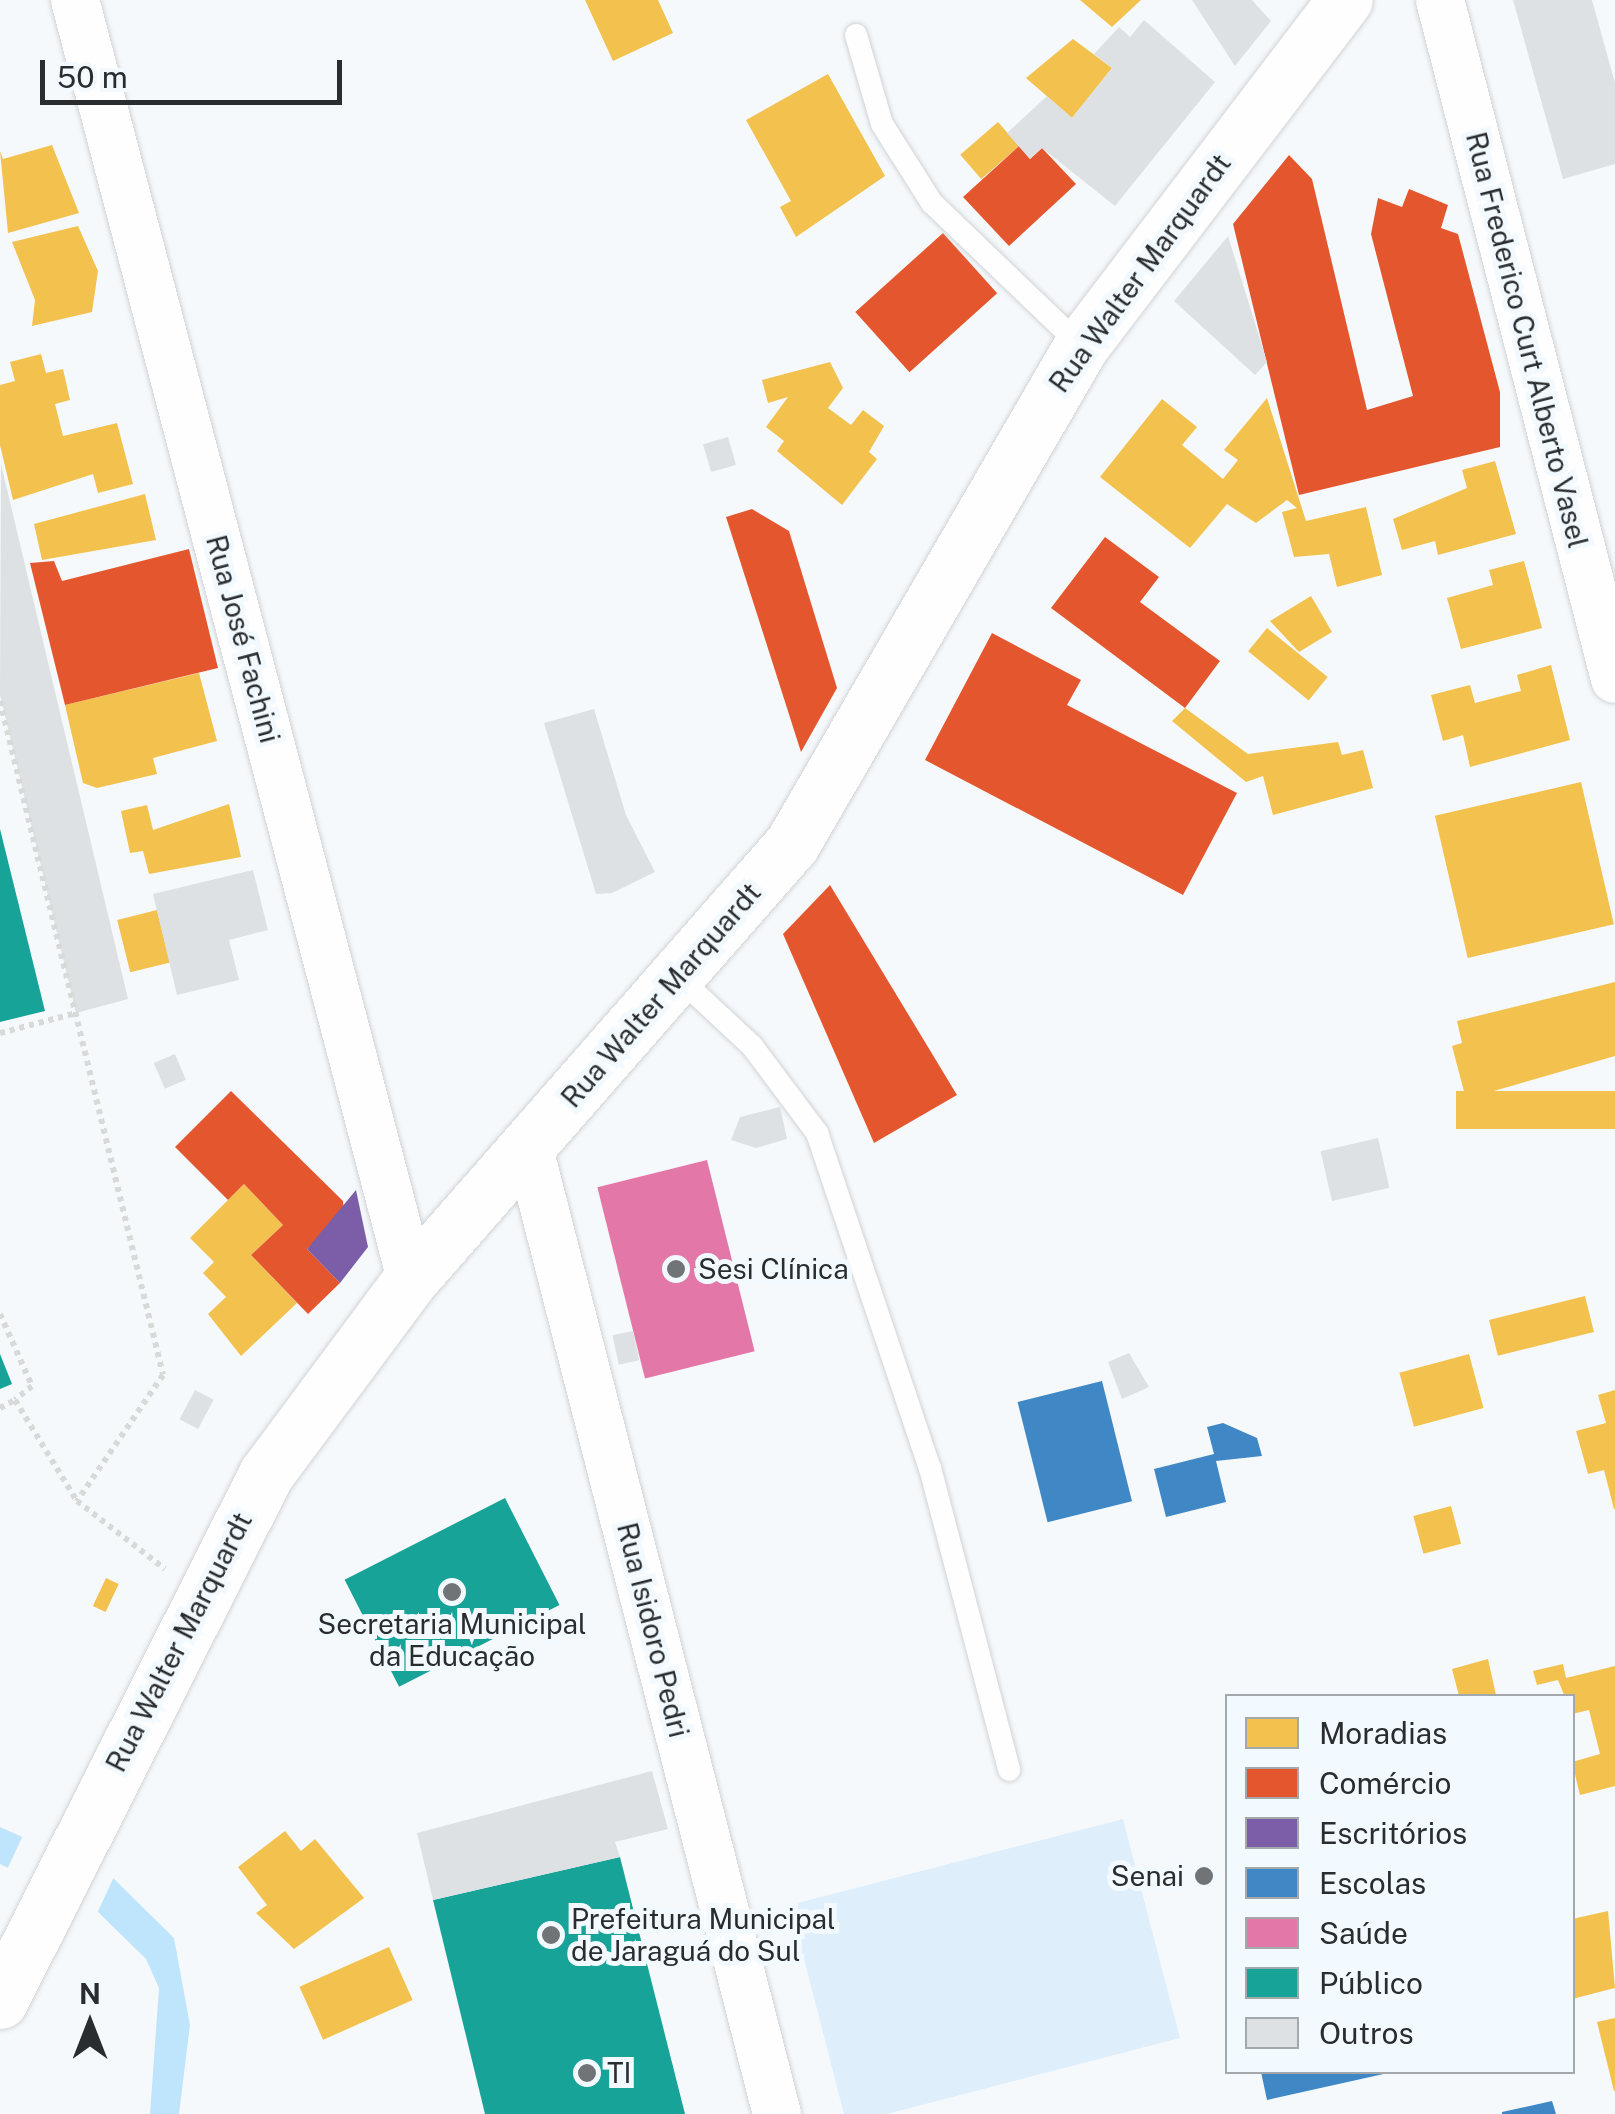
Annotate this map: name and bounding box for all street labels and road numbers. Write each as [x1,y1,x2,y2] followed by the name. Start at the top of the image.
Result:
[1459,128,1595,552] street label: Rua Frederico Curt Alberto Vasel
[1042,147,1238,399] street label: Rua Walter Marquardt
[199,531,287,747] street label: Rua José Fachini
[554,876,768,1114] street label: Rua Walter Marquardt
[99,1506,259,1778] street label: Rua Walter Marquardt
[610,1519,696,1741] street label: Rua Isidoro Pedri

